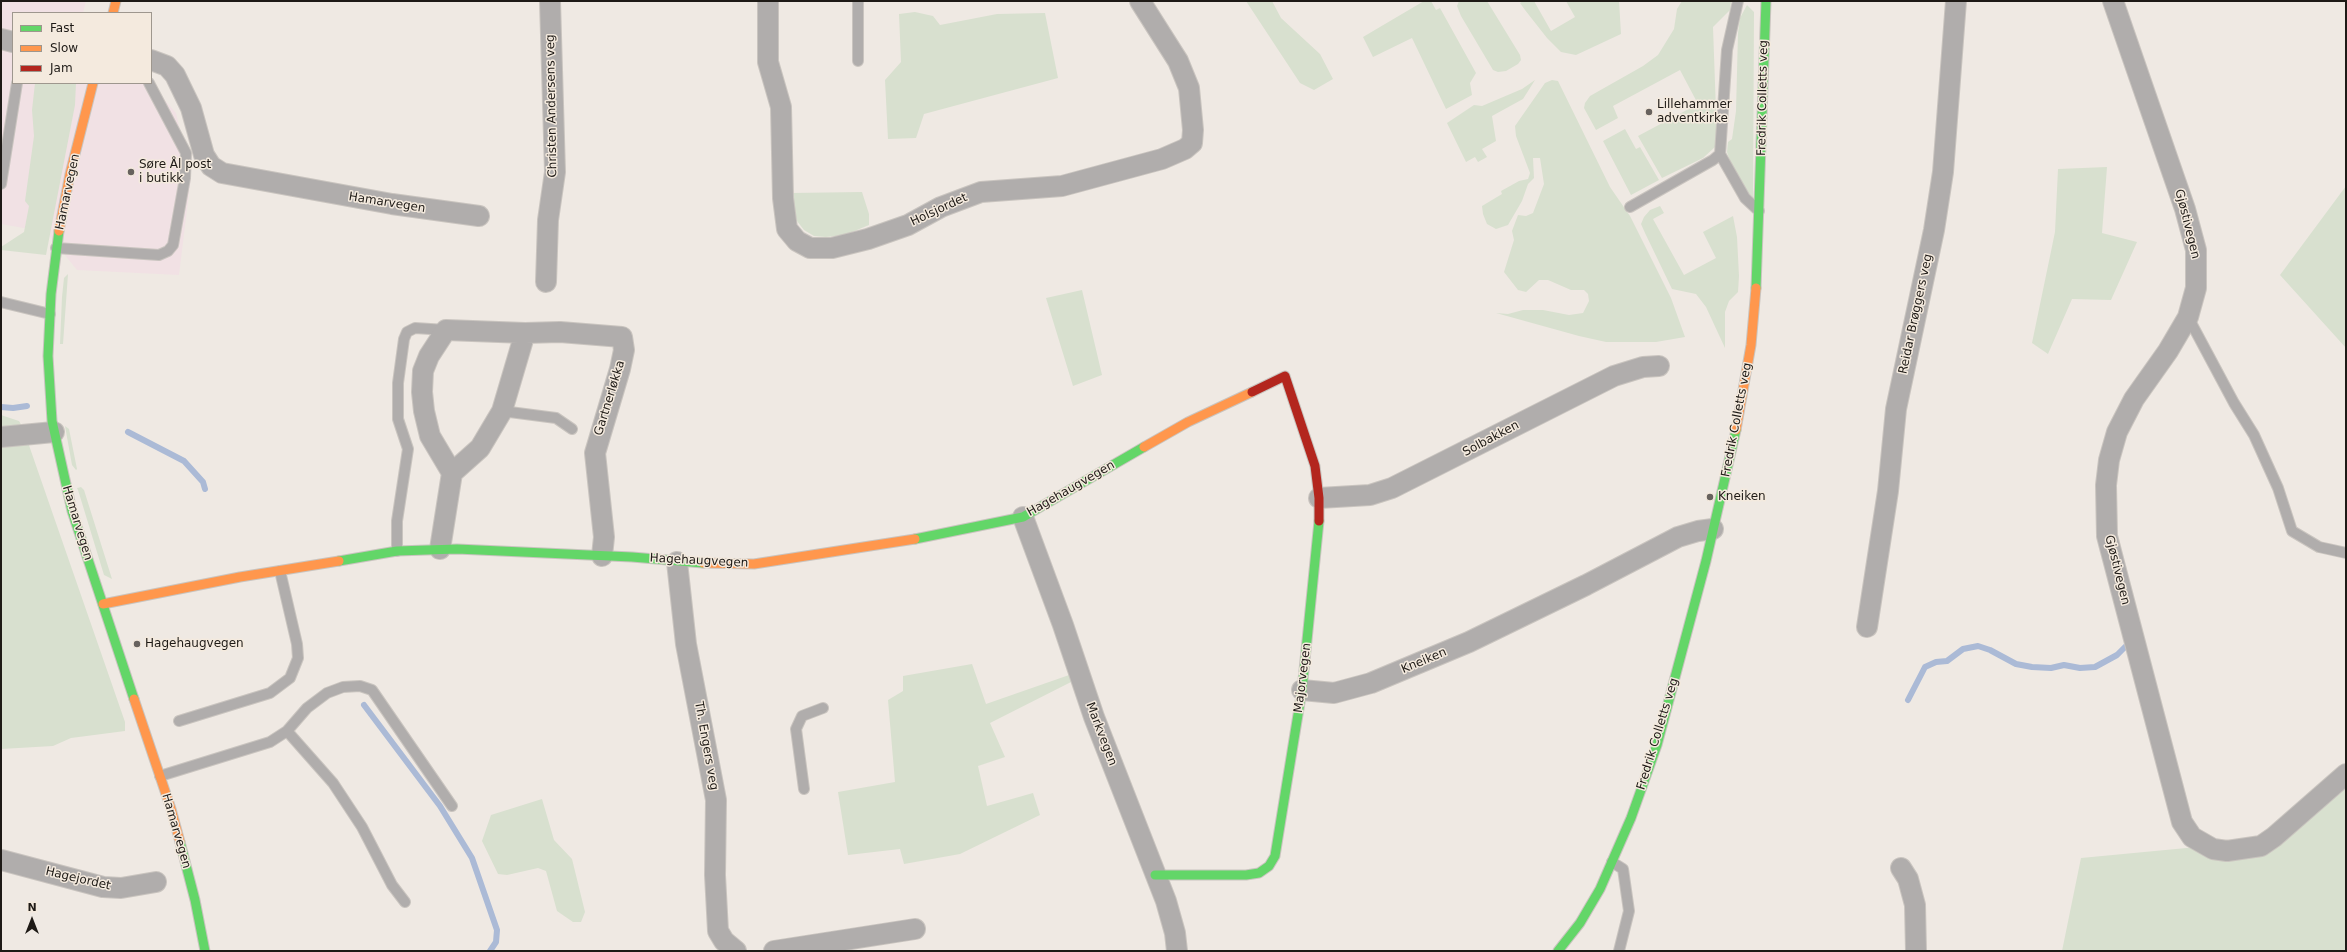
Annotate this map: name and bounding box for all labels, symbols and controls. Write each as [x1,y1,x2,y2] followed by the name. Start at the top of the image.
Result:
[12,12,152,84] legend
[50,21,74,35] text: Fast
[544,34,560,178] street label: Christen Andersens veg
[1755,40,1771,156] street label: Fredrik Colletts veg
[50,41,78,55] text: Slow
[50,61,73,75] text: Jam
[1657,98,1732,126] place label: Lillehammer adventkirke
[1644,107,1654,117] marker: Lillehammer adventkirke
[53,153,83,231] street label: Hamarvegen
[139,158,211,186] place label: Søre Ål post i butikk
[126,167,136,177] marker: Søre Ål post i butikk
[2171,188,2203,260] street label: Gjøstivegen
[348,190,426,216] street label: Hamarvegen
[908,191,970,229] street label: Holsjordet
[1896,253,1936,375] street label: Reidar Brøggers veg
[592,359,628,437] street label: Gartnerløkka
[1719,362,1755,478] street label: Fredrik Colletts veg
[1460,418,1522,460] street label: Solbakken
[1025,458,1117,520] street label: Hagehaugvegen
[59,484,95,562] street label: Hamarvegen
[1718,490,1766,504] place label: Kneiken
[1705,492,1715,502] marker: Kneiken
[2101,534,2133,606] street label: Gjøstivegen
[649,551,749,571] street label: Hagehaugvegen
[145,637,244,651] place label: Hagehaugvegen
[132,639,142,649] marker: Hagehaugvegen
[1292,642,1314,714] street label: Majorvegen
[1399,645,1449,677] street label: Kneiken
[1634,676,1682,792] street label: Fredrik Colletts veg
[1082,700,1120,768] street label: Markvegen
[691,701,721,791] street label: Th. Engers veg
[158,792,194,870] street label: Hamarvegen
[44,865,112,893] street label: Hagejordet
[12,900,52,940] north arrow
[27,901,37,914] text: N

